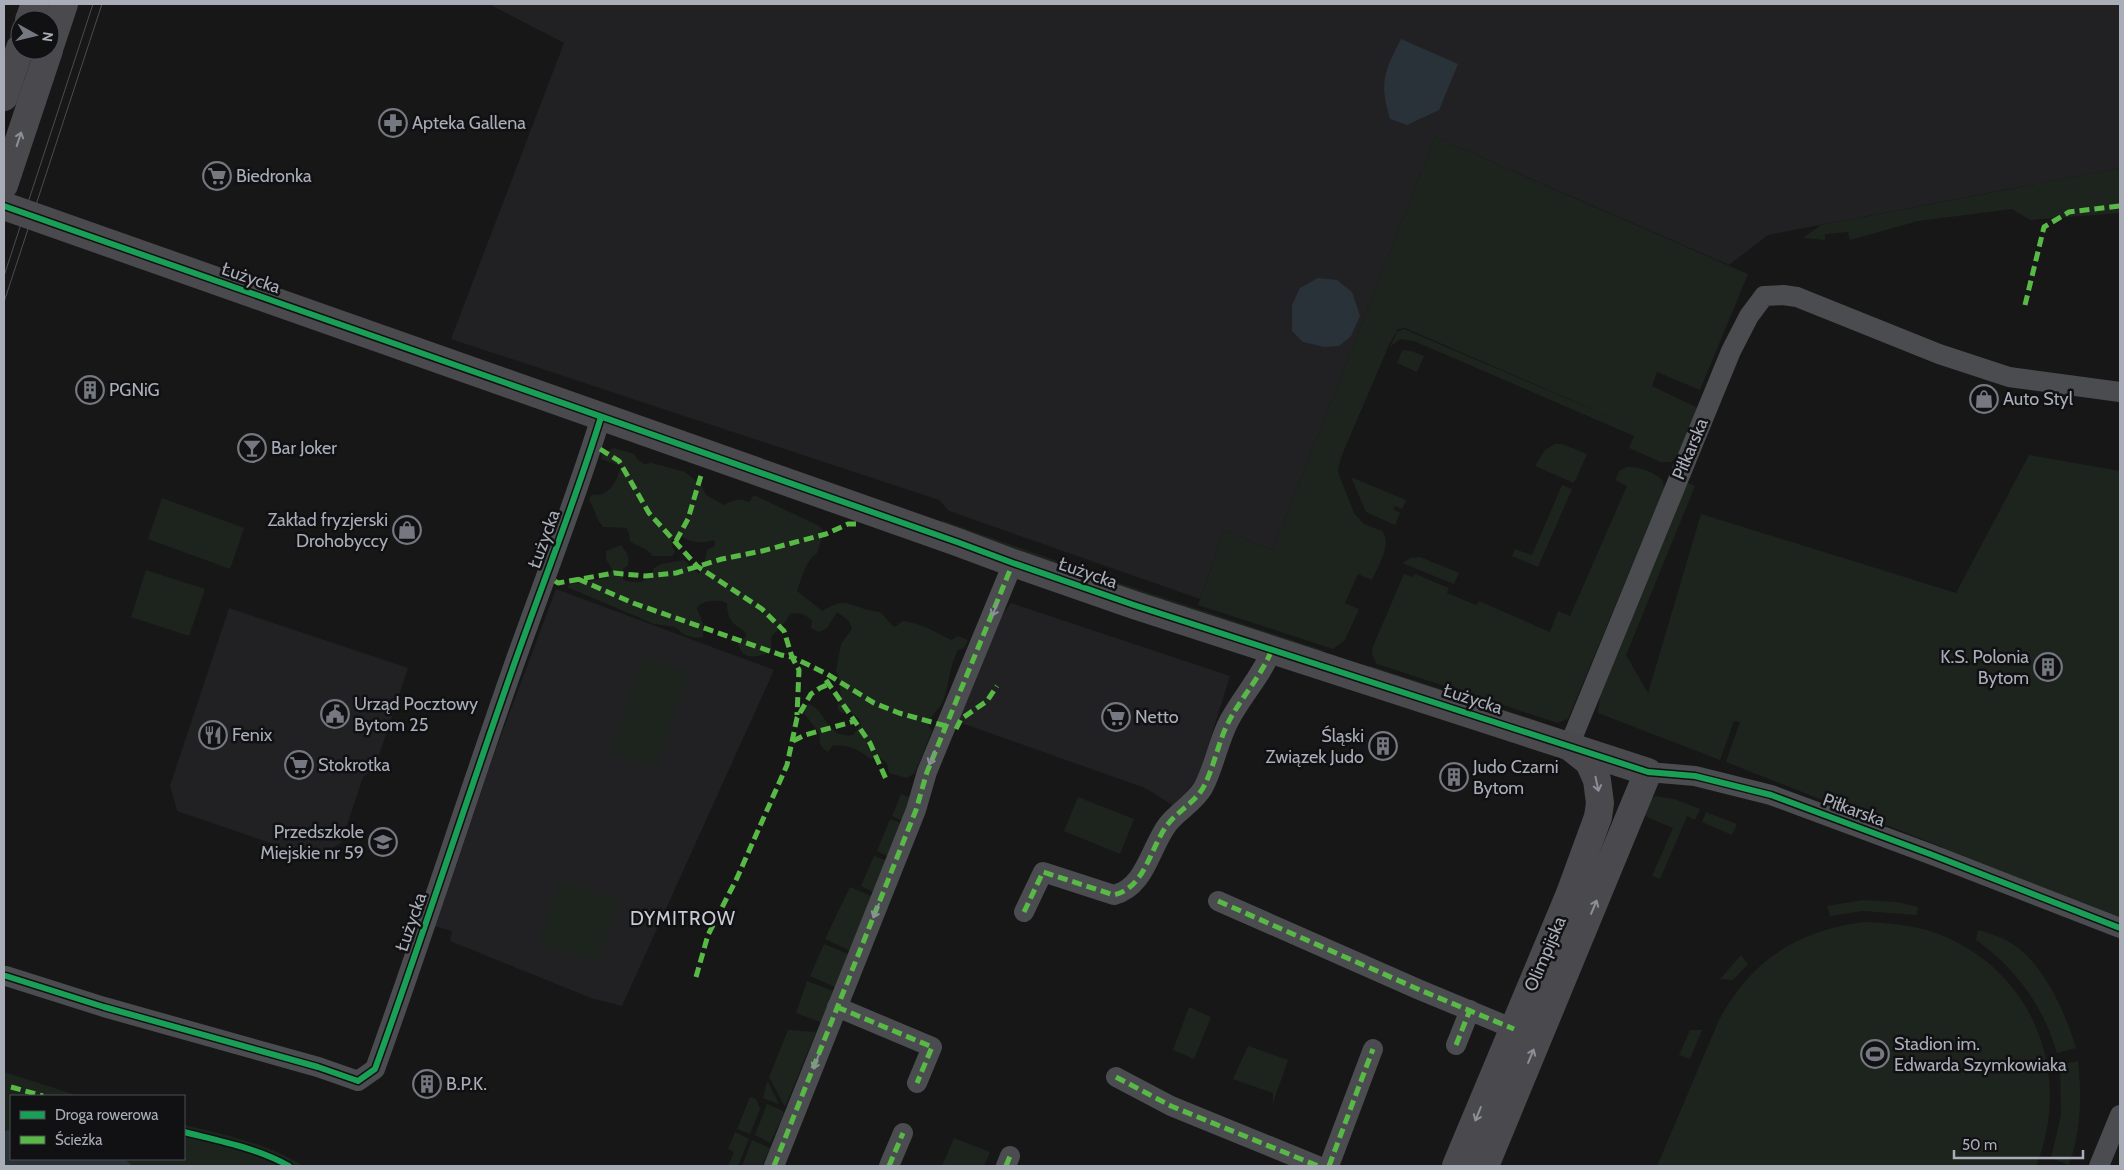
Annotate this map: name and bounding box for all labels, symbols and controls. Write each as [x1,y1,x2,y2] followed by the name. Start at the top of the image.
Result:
[10,10,60,60] north arrow
[38,31,57,43] text: N
[378,108,408,138] pharmacy icon: Apteka Gallena
[412,112,526,134] place label: Apteka Gallena
[15,132,24,147] one-way arrow
[202,161,232,191] supermarket icon: Biedronka
[236,165,312,187] place label: Biedronka
[219,258,284,298] street label: Łużycka
[75,375,105,405] building icon: PGNiG
[109,379,160,401] place label: PGNiG
[1969,384,1999,414] shop icon: Auto Styl
[2003,388,2074,410] place label: Auto Styl
[1667,415,1713,483] street label: Piłkarska
[237,433,267,463] bar icon: Bar Joker
[271,437,337,459] place label: Bar Joker
[523,506,565,571] street label: Łużycka
[267,509,388,552] place label: Zakład fryzjerski Drohobyccy
[392,515,422,545] shop icon: Zakład fryzjerski Drohobyccy
[1056,553,1121,593] street label: Łużycka
[990,600,999,616] one-way arrow
[1940,646,2029,689] place label: K.S. Polonia Bytom
[2033,652,2063,682] building icon: K.S. Polonia Bytom
[1441,679,1506,719] street label: Łużycka
[354,693,478,736] place label: Urząd Pocztowy Bytom 25
[320,699,350,729] public building icon: Urząd Pocztowy Bytom 25
[1101,702,1131,732] supermarket icon: Netto
[1135,706,1179,728] place label: Netto
[198,720,228,750] restaurant icon: Fenix
[232,724,273,746] place label: Fenix
[1266,725,1364,768] place label: Śląski Związek Judo
[1368,731,1398,761] building icon: Śląski Związek Judo
[284,750,314,780] supermarket icon: Stokrotka
[927,751,936,766] one-way arrow
[318,754,390,776] place label: Stokrotka
[1472,756,1559,799] place label: Judo Czarni Bytom
[1439,762,1469,792] building icon: Judo Czarni Bytom
[1593,775,1602,791] one-way arrow
[1820,789,1888,832] street label: Piłkarska
[260,821,364,864] place label: Przedszkole Miejskie nr 59
[368,827,398,857] school or university icon: Przedszkole Miejskie nr 59
[391,889,431,954] street label: Łużycka
[1590,900,1600,915] one-way arrow
[870,903,879,918] one-way arrow
[630,907,736,930] district label: DYMITROW
[1519,913,1571,995] street label: Olimpijska
[1894,1033,2067,1076] place label: Stadion im. Edwarda Szymkowiaka
[1860,1039,1890,1069] sports icon: Stadion im. Edwarda Szymkowiaka
[1527,1049,1536,1064] one-way arrow
[811,1053,820,1069] one-way arrow
[412,1069,442,1099] building icon: B.P.K.
[446,1073,487,1095] place label: B.P.K.
[10,1095,185,1160] legend
[55,1106,159,1124] text: Droga rowerowa
[1472,1107,1481,1122] one-way arrow
[1954,1128,2083,1160] scale bar
[55,1130,103,1149] text: Ścieżka
[1962,1136,1997,1154] text: 50 m

